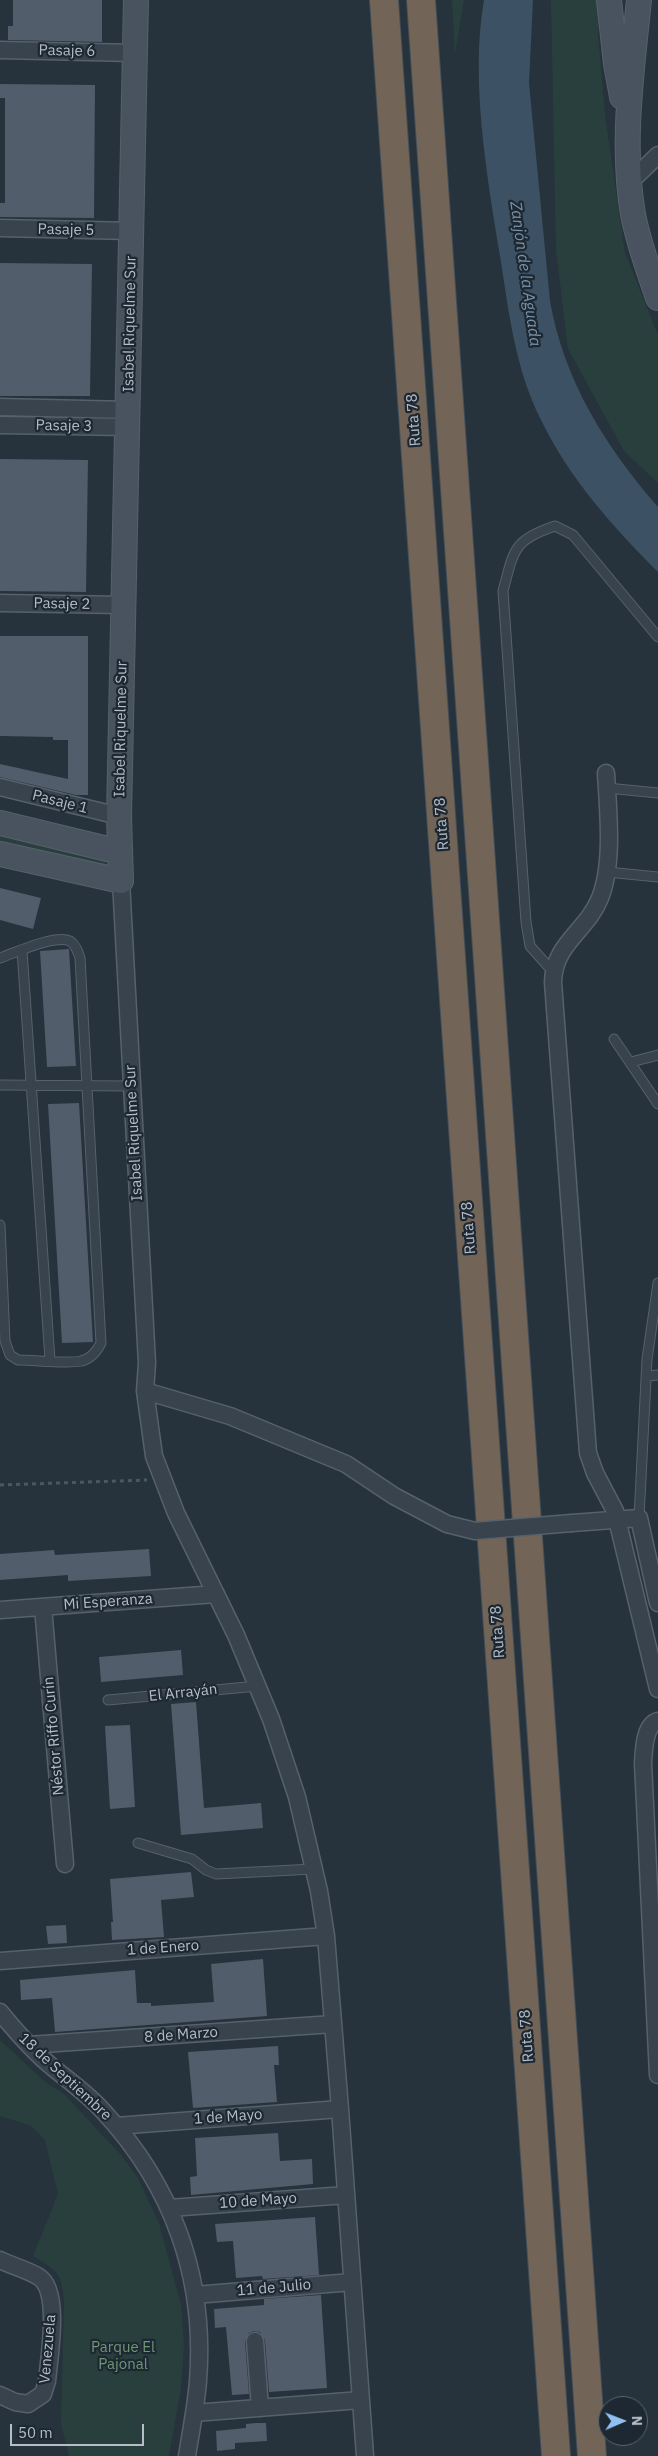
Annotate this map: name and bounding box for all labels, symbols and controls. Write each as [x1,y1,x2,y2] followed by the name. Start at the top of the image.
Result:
[38,42,96,60] street label: Pasaje 6
[505,200,545,348] water label: Zanjón de la Aguada
[37,221,95,239] street label: Pasaje 5
[120,256,140,392] street label: Isabel Riquelme Sur
[403,393,425,447] street label: Ruta 78
[35,417,93,435] street label: Pasaje 3
[33,595,91,613] street label: Pasaje 2
[111,661,131,797] street label: Isabel Riquelme Sur
[30,786,90,818] street label: Pasaje 1
[431,797,453,851] street label: Ruta 78
[121,1064,147,1202] street label: Isabel Riquelme Sur
[458,1201,480,1255] street label: Ruta 78
[63,1590,153,1614] street label: Mi Esperanza
[487,1605,509,1659] street label: Ruta 78
[40,1676,68,1796] street label: Néstor Riffo Curín
[148,1680,218,1706] street label: El Arrayán
[126,1936,200,1960] street label: 1 de Enero
[516,2009,538,2063] street label: Ruta 78
[144,2023,218,2047] street label: 8 de Marzo
[15,2029,115,2125] street label: 18 de Septiembre
[193,2106,263,2128] street label: 1 de Mayo
[218,2189,298,2213] street label: 10 de Mayo
[236,2276,312,2300] street label: 11 de Julio
[36,2314,60,2384] street label: Venezuela
[91,2339,155,2374] park label: Parque El Pajonal
[598,2396,648,2446] north arrow
[12,2414,146,2446] scale bar
[628,2416,646,2426] text: N
[18,2423,53,2442] text: 50 m

